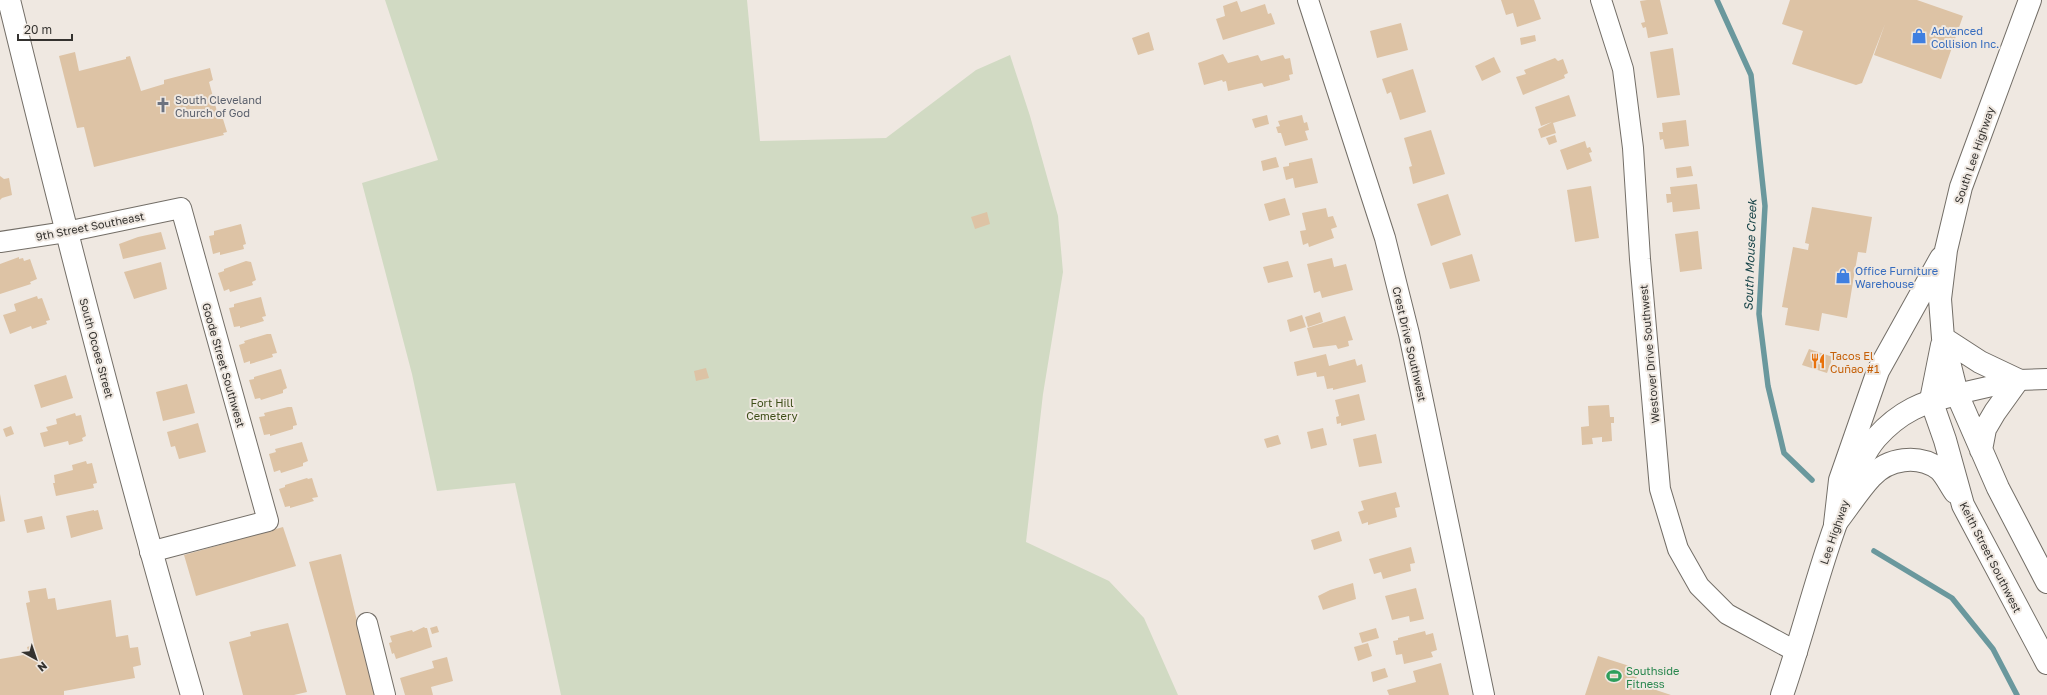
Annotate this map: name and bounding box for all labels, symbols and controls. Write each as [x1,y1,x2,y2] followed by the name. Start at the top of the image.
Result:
[18,16,72,42] scale bar
[24,22,52,37] text: 20 m
[1931,24,1999,50] place label: Advanced Collision Inc.
[1910,27,1928,45] shop icon: Advanced Collision Inc.
[175,93,262,119] place label: South Cleveland Church of God
[154,96,172,114] church icon: South Cleveland Church of God
[1951,105,1997,205] street label: South Lee Highway
[1741,198,1759,311] water label: South Mouse Creek
[35,209,145,243] street label: 9th Street Southeast
[1855,264,1938,290] place label: Office Furniture Warehouse
[1834,267,1852,285] shop icon: Office Furniture Warehouse
[1636,284,1662,424] street label: Westover Drive Southwest
[1390,285,1430,403] street label: Crest Drive Southwest
[77,297,117,399] street label: South Ocoee Street
[200,301,248,429] street label: Goode Street Southwest
[1830,349,1879,375] place label: Tacos El Cuñao #1
[1809,352,1827,370] restaurant icon: Tacos El Cuñao #1
[746,396,798,422] park label: Fort Hill Cemetery
[1817,498,1851,566] street label: Lee Highway
[1957,499,2025,615] street label: Keith Street Southwest
[16,639,56,679] north arrow
[35,659,50,675] text: N
[1626,664,1679,690] place label: Southside Fitness
[1605,667,1623,685] sports icon: Southside Fitness

